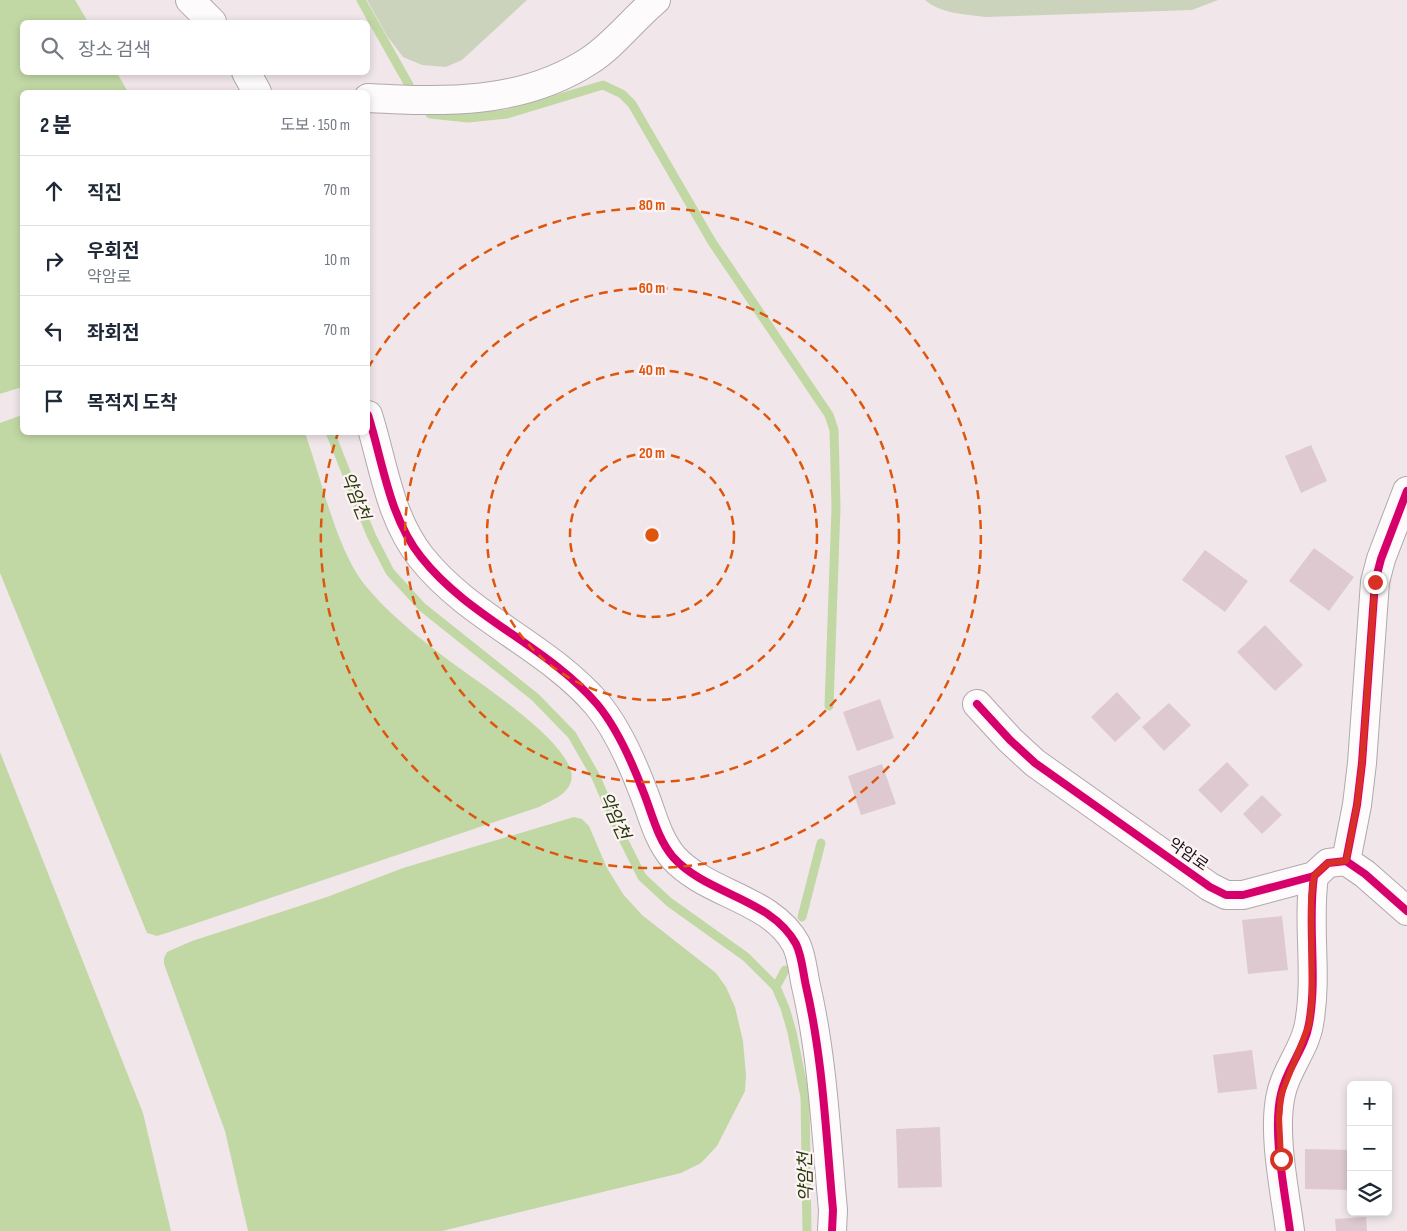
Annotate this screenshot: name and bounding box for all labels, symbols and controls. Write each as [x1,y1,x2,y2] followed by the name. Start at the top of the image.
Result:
[20,20,370,75] search box
[38,34,66,62] icon: search
[78,39,151,62] text: 장소 검색
[40,113,72,138] text: 2 분
[280,116,350,135] text: 도보 · 150 m
[40,177,68,205] icon: ahead
[324,181,350,200] text: 70 m
[87,182,122,205] text: 직진
[639,196,665,215] text: 80 m
[87,240,139,263] text: 우회전
[40,247,68,275] icon: right
[324,251,350,270] text: 10 m
[87,268,131,287] text: 약암로
[639,279,665,298] text: 60 m
[40,317,68,345] icon: left
[324,321,350,340] text: 70 m
[87,322,139,345] text: 좌회전
[639,361,665,380] text: 40 m
[40,387,68,415] icon: arrive
[87,392,177,415] text: 목적지 도착
[639,444,665,463] text: 20 m
[336,469,375,525] water label: 약암천
[643,526,661,544] centre of rings
[1364,571,1387,594] route end
[594,789,635,845] water label: 약암천
[1164,835,1212,876] street label: 약암로
[1347,1081,1392,1216] map controls
[1347,1081,1392,1126] button: +
[1347,1126,1392,1171] button: −
[1270,1148,1293,1171] route start
[795,1150,817,1202] water label: 약암천
[1347,1171,1392,1216] button: layers

